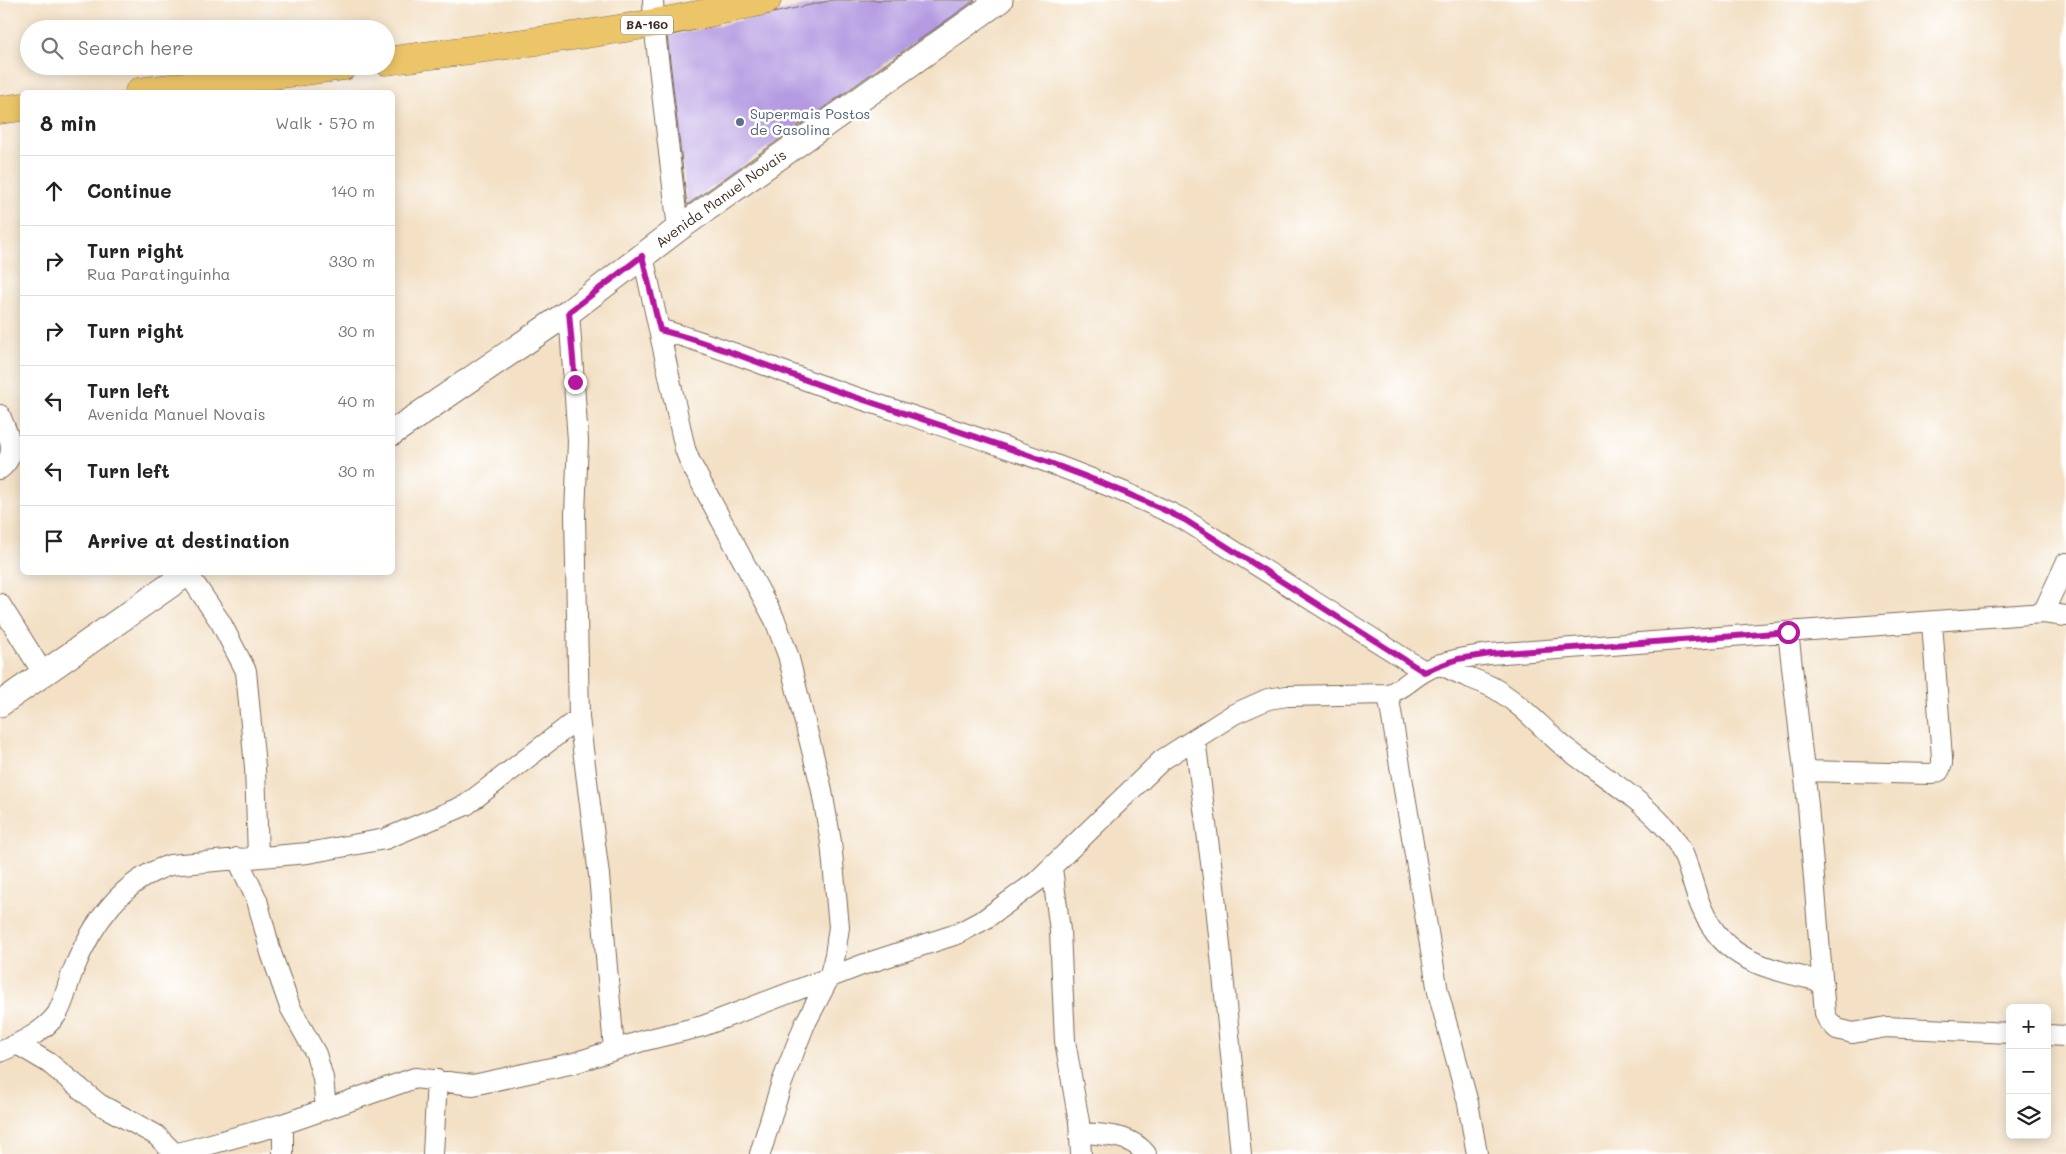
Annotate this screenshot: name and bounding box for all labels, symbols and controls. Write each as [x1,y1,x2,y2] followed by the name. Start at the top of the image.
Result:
[621,16,673,34] road number: BA-160
[20,20,395,75] search box
[38,34,66,62] icon: search
[78,35,194,60] text: Search here
[750,104,870,139] place label: Supermais Postos de Gasolina
[40,109,96,136] text: 8 min
[275,112,375,133] text: Walk · 570 m
[734,116,746,128] marker: Supermais Postos de Gasolina
[652,145,790,252] street label: Avenida Manuel Novais
[40,177,68,205] icon: ahead
[87,178,172,203] text: Continue
[331,180,375,201] text: 140 m
[87,238,184,263] text: Turn right
[40,247,68,275] icon: right
[329,250,375,271] text: 330 m
[87,263,230,284] text: Rua Paratinguinha
[40,317,68,345] icon: right
[87,318,184,343] text: Turn right
[338,320,375,341] text: 30 m
[564,371,587,394] route end
[87,378,170,403] text: Turn left
[40,387,68,415] icon: left
[338,390,375,411] text: 40 m
[87,403,266,424] text: Avenida Manuel Novais
[40,457,68,485] icon: left
[87,458,170,483] text: Turn left
[338,460,375,481] text: 30 m
[40,527,68,555] icon: arrive
[87,528,290,553] text: Arrive at destination
[1777,621,1800,644] route start
[2006,1004,2051,1139] map controls
[2006,1004,2051,1049] button: +
[2006,1049,2051,1094] button: −
[2006,1094,2051,1139] button: layers

